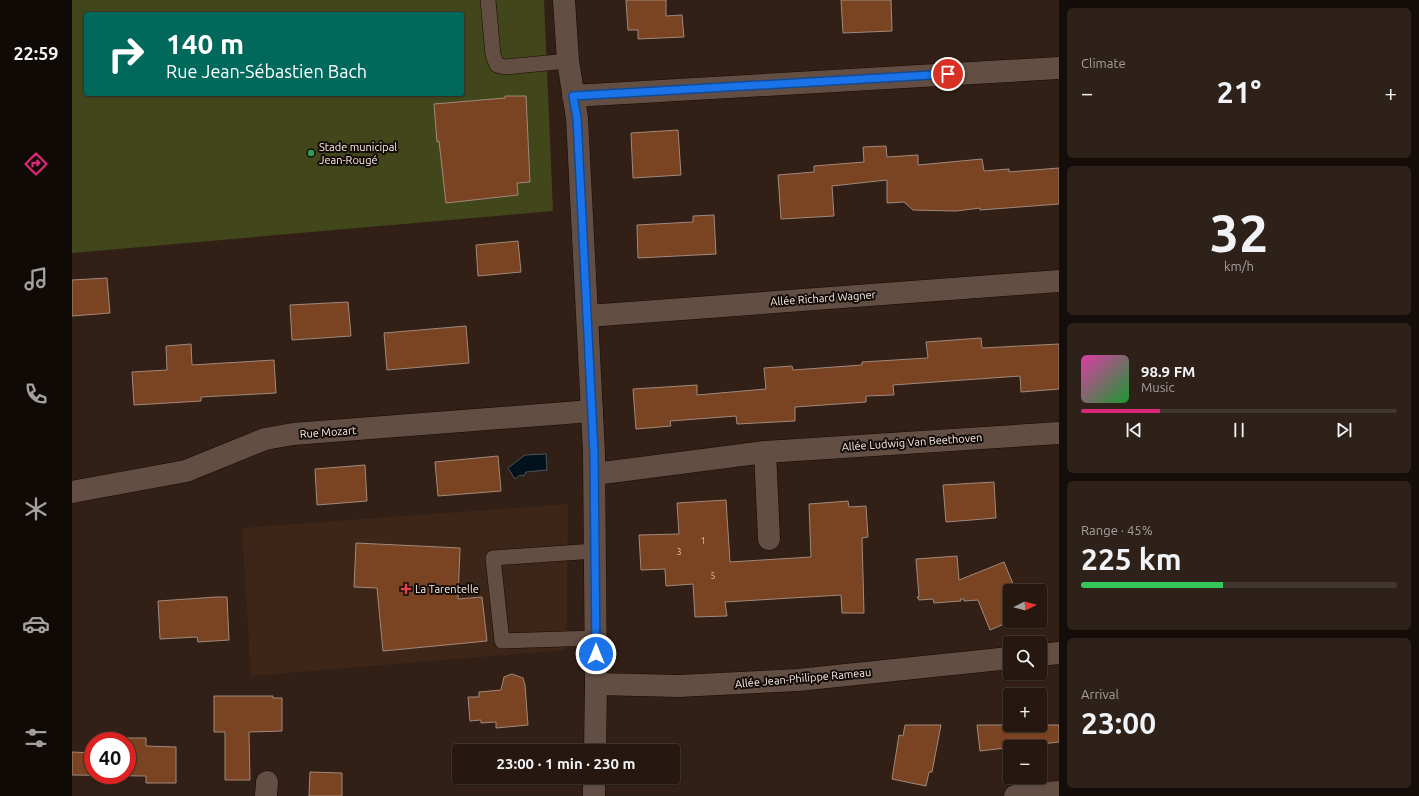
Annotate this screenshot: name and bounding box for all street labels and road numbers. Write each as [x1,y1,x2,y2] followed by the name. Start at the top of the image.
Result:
[770,288,877,308] street label: Allée Richard Wagner
[299,424,357,440] street label: Rue Mozart
[841,431,983,453] street label: Allée Ludwig Van Beethoven
[734,666,872,690] street label: Allée Jean-Philippe Rameau

